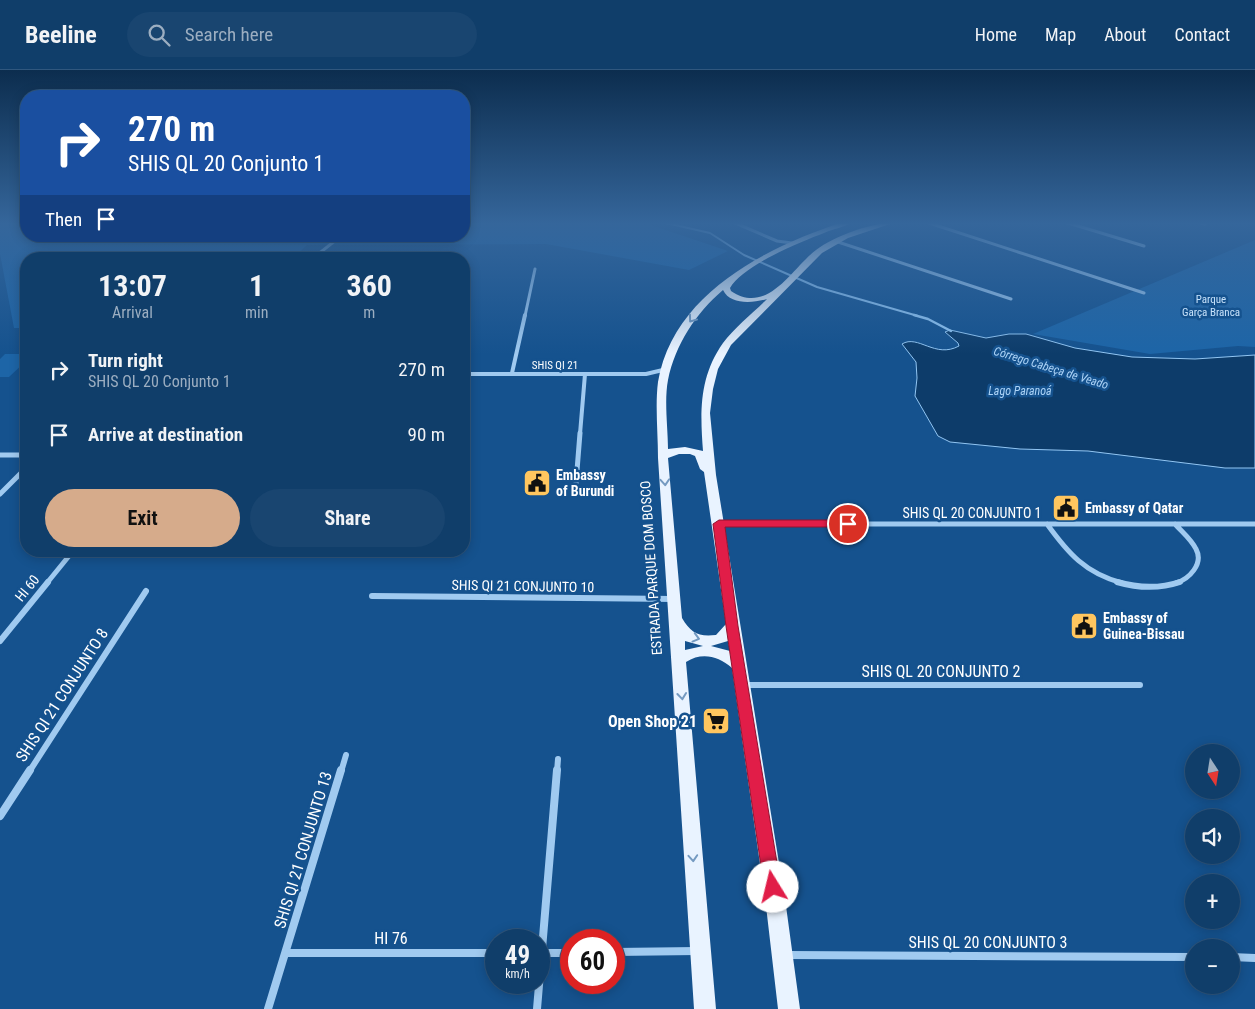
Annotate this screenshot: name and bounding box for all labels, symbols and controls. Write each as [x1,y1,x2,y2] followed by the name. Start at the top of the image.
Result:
[127,12,477,57] search box
[25,21,97,49] text: Beeline
[145,21,173,49] icon: search
[185,23,273,46] text: Search here
[975,24,1017,45] text: Home
[1045,24,1076,45] text: Map
[1104,24,1146,45] text: About
[1174,24,1230,45] text: Contact
[128,109,215,150] text: 270 m
[45,110,110,175] icon: right
[128,151,324,176] text: SHIS QL 20 Conjunto 1
[92,205,120,233] icon: arrive
[45,208,82,231] text: Then
[98,268,167,303] text: 13:07
[249,268,264,303] text: 1
[346,268,392,303] text: 360
[1182,293,1240,319] park label: Parque Garça Branca
[112,303,153,322] text: Arrival
[245,303,268,322] text: min
[363,303,375,322] text: m
[689,313,698,323] one-way arrow
[992,344,1110,392] water label: Córrego Cabeça de Veado
[88,349,163,372] text: Turn right
[45,356,73,384] icon: right
[398,358,445,381] text: 270 m
[532,359,578,372] street label: SHIS QI 21
[88,372,231,391] text: SHIS QL 20 Conjunto 1
[988,384,1052,398] water label: Lago Paranoá
[45,421,73,449] icon: arrive
[88,423,243,446] text: Arrive at destination
[408,423,445,446] text: 90 m
[556,467,614,499] place label: Embassy of Burundi
[522,468,552,498] public building icon: Embassy of Burundi
[660,478,671,486] one-way arrow
[637,480,665,656] street label: ESTRADA PARQUE DOM BOSCO
[45,489,240,547] button: Exit
[250,489,445,547] button: Share
[1051,493,1081,523] public building icon: Embassy of Qatar
[1085,500,1184,516] place label: Embassy of Qatar
[827,503,869,545] pin
[902,505,1042,521] street label: SHIS QL 20 CONJUNTO 1
[834,510,862,538] icon: arrive
[12,572,42,604] street label: HI 60
[451,577,595,595] street label: SHIS QI 21 CONJUNTO 10
[1103,610,1185,642] place label: Embassy of Guinea-Bissau
[1069,611,1099,641] public building icon: Embassy of Guinea-Bissau
[12,625,112,765] street label: SHIS QI 21 CONJUNTO 8
[692,632,700,643] one-way arrow
[862,662,1021,681] street label: SHIS QL 20 CONJUNTO 2
[676,692,687,700] one-way arrow
[701,706,731,736] supermarket icon: Open Shop 21
[608,712,697,731] place label: Open Shop 21
[1185,744,1240,799] north arrow
[1185,744,1240,994] map controls
[270,769,336,931] street label: SHIS QI 21 CONJUNTO 13
[1185,809,1240,864] button: sound
[688,854,699,862] one-way arrow
[746,860,798,912] position arrow
[1185,874,1240,929] button: +
[374,929,408,948] street label: HI 76
[560,929,625,994] speed limit sign: 60
[909,933,1067,952] street label: SHIS QL 20 CONJUNTO 3
[1185,939,1240,994] button: −
[505,941,530,970] text: 49
[505,967,530,981] text: km/h

